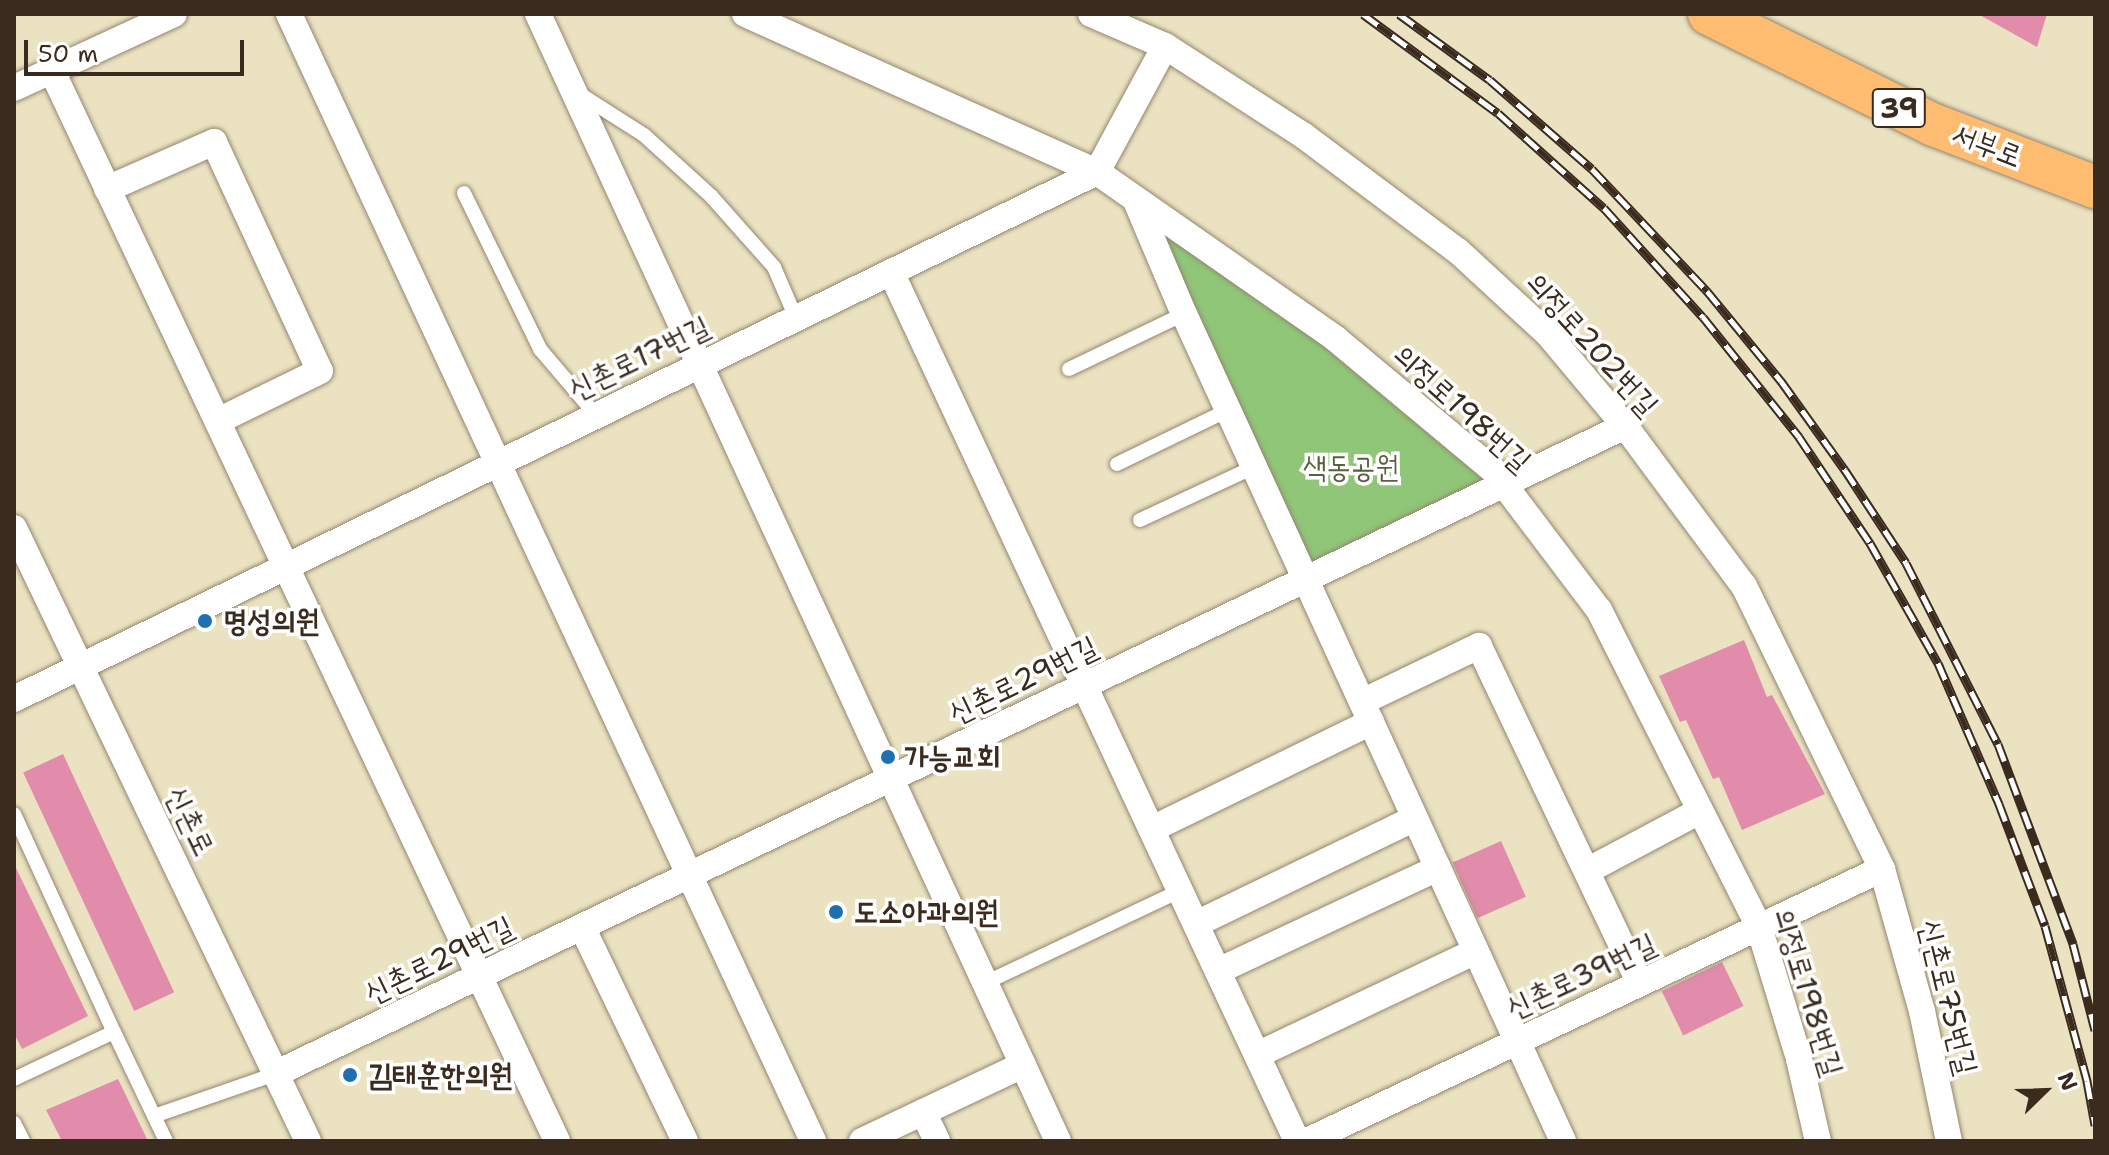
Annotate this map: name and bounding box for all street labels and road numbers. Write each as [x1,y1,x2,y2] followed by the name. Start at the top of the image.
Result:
[1871,84,1927,132] road number: 39
[1947,115,2027,175] street label: 서부로
[1518,265,1666,423] street label: 의정로202번길
[562,308,716,408] street label: 신촌로17번길
[1385,337,1539,479] street label: 의정로198번길
[943,629,1103,731] street label: 신촌로29번길
[158,781,222,861] street label: 신촌로
[1765,904,1851,1080] street label: 의정로198번길
[359,909,519,1011] street label: 신촌로29번길
[1911,916,1985,1078] street label: 신촌로75번길
[1500,926,1662,1026] street label: 신촌로39번길

